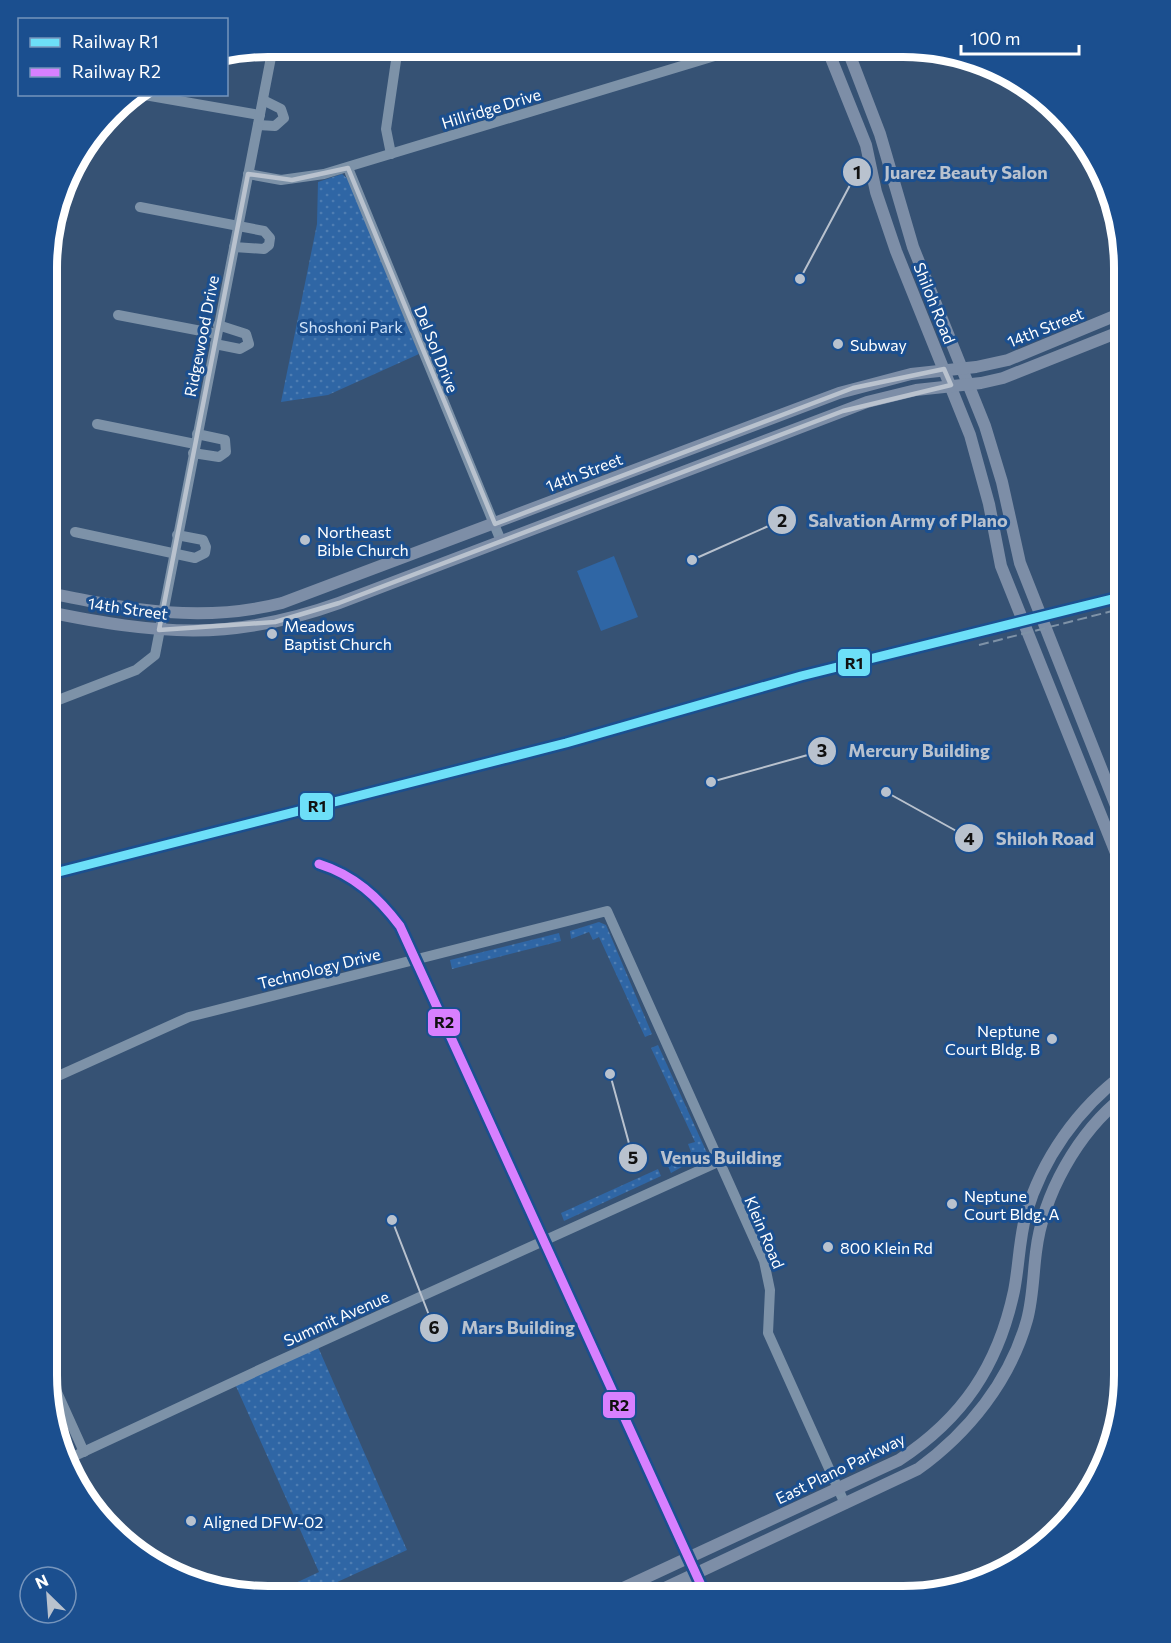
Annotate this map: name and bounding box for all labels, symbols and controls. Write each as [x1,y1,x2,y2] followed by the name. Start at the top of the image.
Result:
[18,18,228,96] legend
[961,18,1080,56] scale bar
[970,27,1020,49] text: 100 m
[72,30,159,52] text: Railway R1
[72,60,161,82] text: Railway R2
[439,84,543,132] street label: Hillridge Drive
[842,154,1059,190] callout: Juarez Beauty Salon
[853,161,861,183] text: 1
[884,161,1048,183] text: Juarez Beauty Salon
[910,260,960,346] street label: Shiloh Road
[180,274,222,398] street label: Ridgewood Drive
[411,303,463,395] street label: Del Sol Drive
[1004,303,1086,351] street label: 14th Street
[299,317,403,336] park label: Shoshoni Park
[850,335,907,354] place label: Subway
[831,337,845,351] marker: Subway
[543,449,625,495] street label: 14th Street
[767,502,1020,538] callout: Salvation Army of Plano
[777,509,787,531] text: 2
[808,509,1008,531] text: Salvation Army of Plano
[317,522,409,559] place label: Northeast Bible Church
[298,533,312,547] marker: Northeast Bible Church
[87,593,170,623] street label: 14th Street
[284,616,392,653] place label: Meadows Baptist Church
[265,627,279,641] marker: Meadows Baptist Church
[837,648,871,677] line badge: R1
[845,653,863,672] text: R1
[807,733,1002,769] callout: Mercury Building
[817,739,827,761] text: 3
[848,739,990,761] text: Mercury Building
[299,792,334,821] line badge: R1
[308,796,326,815] text: R1
[954,820,1107,856] callout: Shiloh Road
[963,827,975,849] text: 4
[996,827,1094,849] text: Shiloh Road
[256,944,382,992] street label: Technology Drive
[427,1008,461,1037] line badge: R2
[434,1012,454,1031] text: R2
[945,1021,1040,1058] place label: Neptune Court Bldg. B
[1045,1032,1059,1046] marker: Neptune Court Bldg. B
[618,1140,793,1176] callout: Venus Building
[628,1146,638,1168] text: 5
[660,1146,782,1168] text: Venus Building
[964,1186,1060,1223] place label: Neptune Court Bldg. A
[741,1193,789,1271] street label: Klein Road
[945,1197,959,1211] marker: Neptune Court Bldg. A
[840,1238,933,1257] place label: 800 Klein Rd
[821,1240,835,1254] marker: 800 Klein Rd
[280,1286,392,1350] street label: Summit Avenue
[419,1310,587,1346] callout: Mars Building
[428,1316,440,1338] text: 6
[461,1316,575,1338] text: Mars Building
[602,1391,636,1419] line badge: R2
[609,1395,629,1414] text: R2
[772,1428,908,1508] street label: East Plano Parkway
[203,1512,323,1531] place label: Aligned DFW-02
[184,1514,198,1528] marker: Aligned DFW-02
[18,1565,78,1625] north arrow
[32,1570,51,1592] text: N

